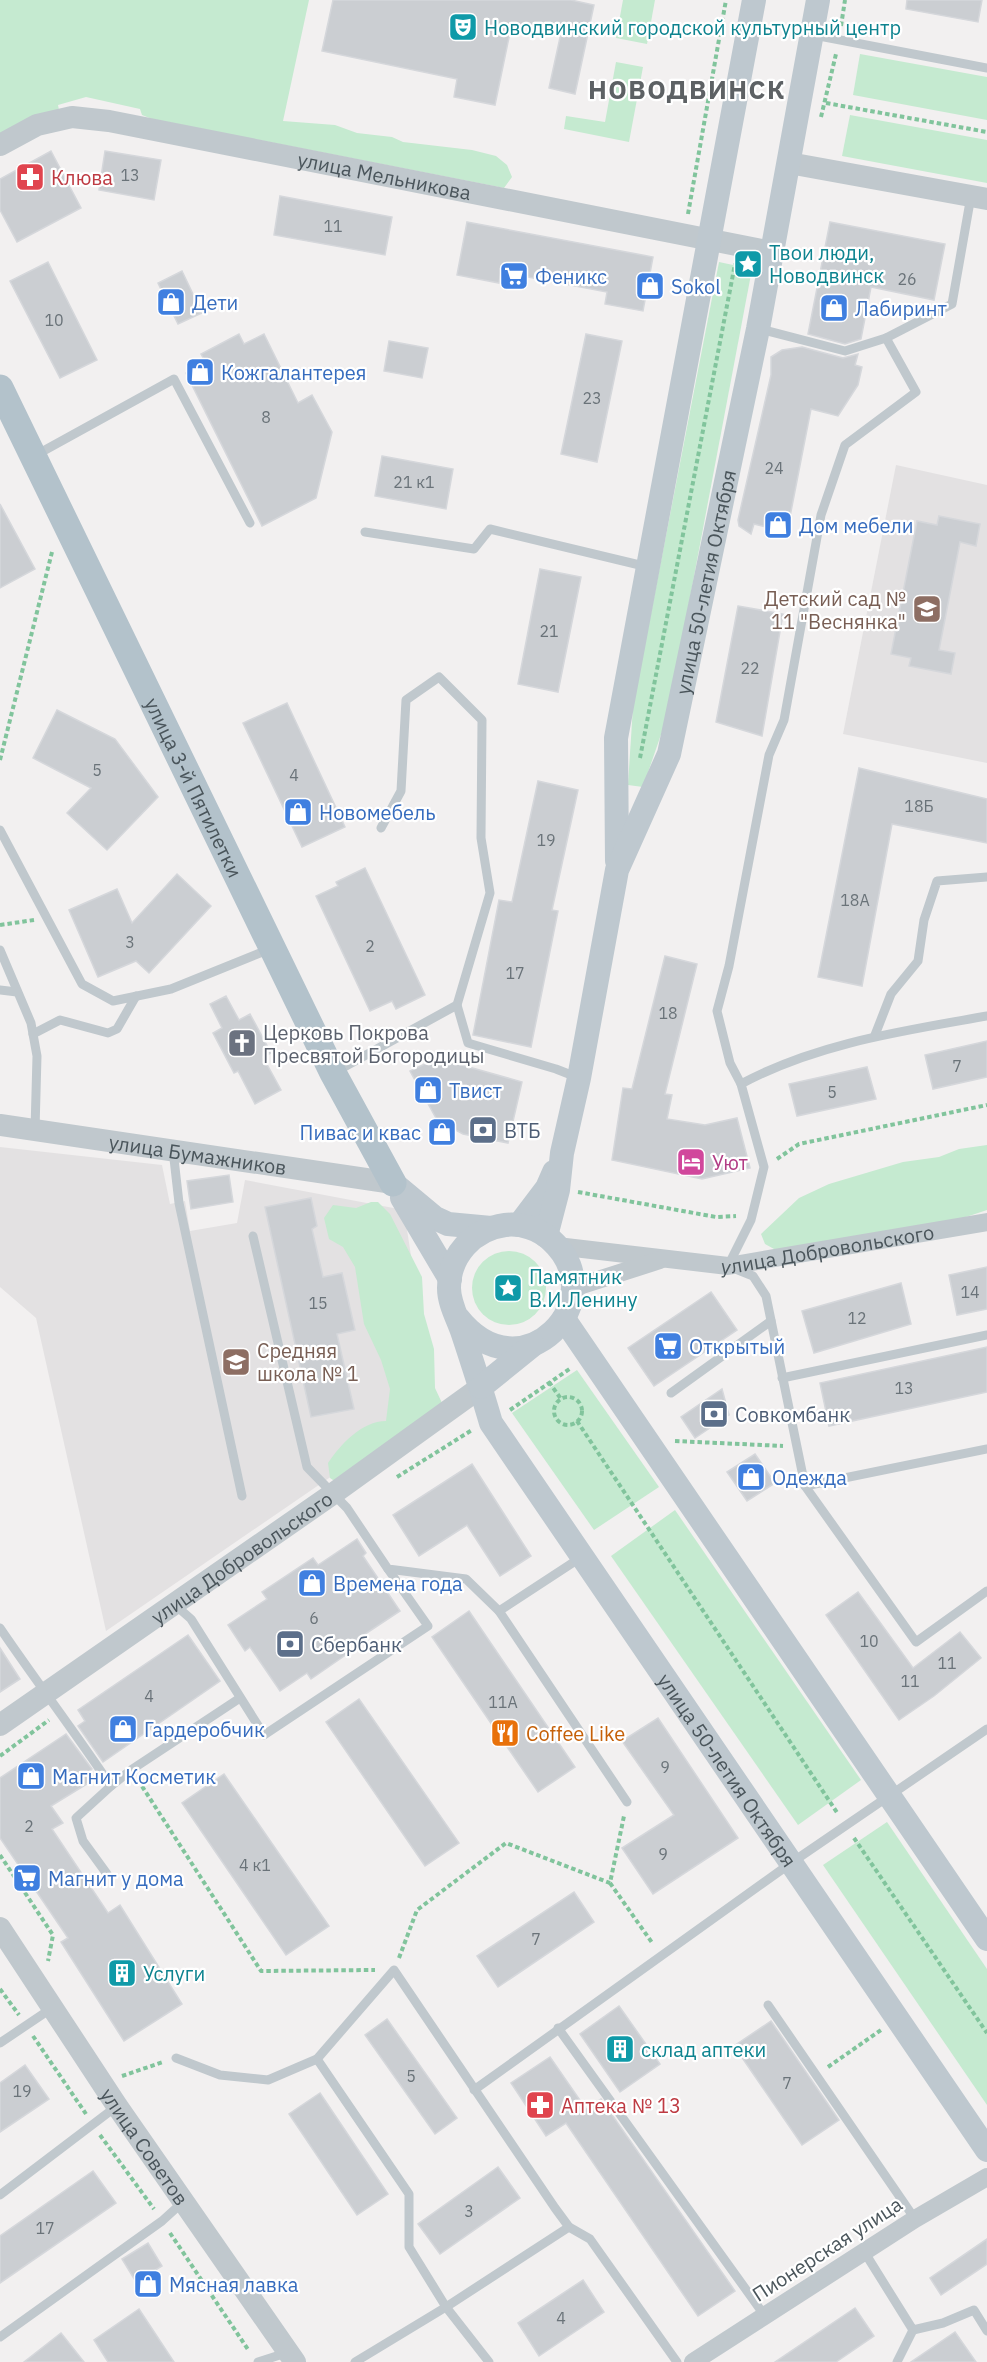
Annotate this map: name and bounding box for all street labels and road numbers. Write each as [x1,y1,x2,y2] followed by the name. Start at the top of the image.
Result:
[295,145,474,206] street label: улица Мельникова
[668,467,742,697] street label: улица 50-летия Октября
[139,693,249,882] street label: улица 3-й Пятилетки
[107,1128,289,1181] street label: улица Бумажников
[720,1218,936,1280] street label: улица Добровольского
[145,1485,338,1630] street label: улица Добровольского
[652,1668,803,1872] street label: улица 50-летия Октября
[95,2082,195,2210] street label: улица Советов
[747,2190,907,2308] street label: Пионерская улица

